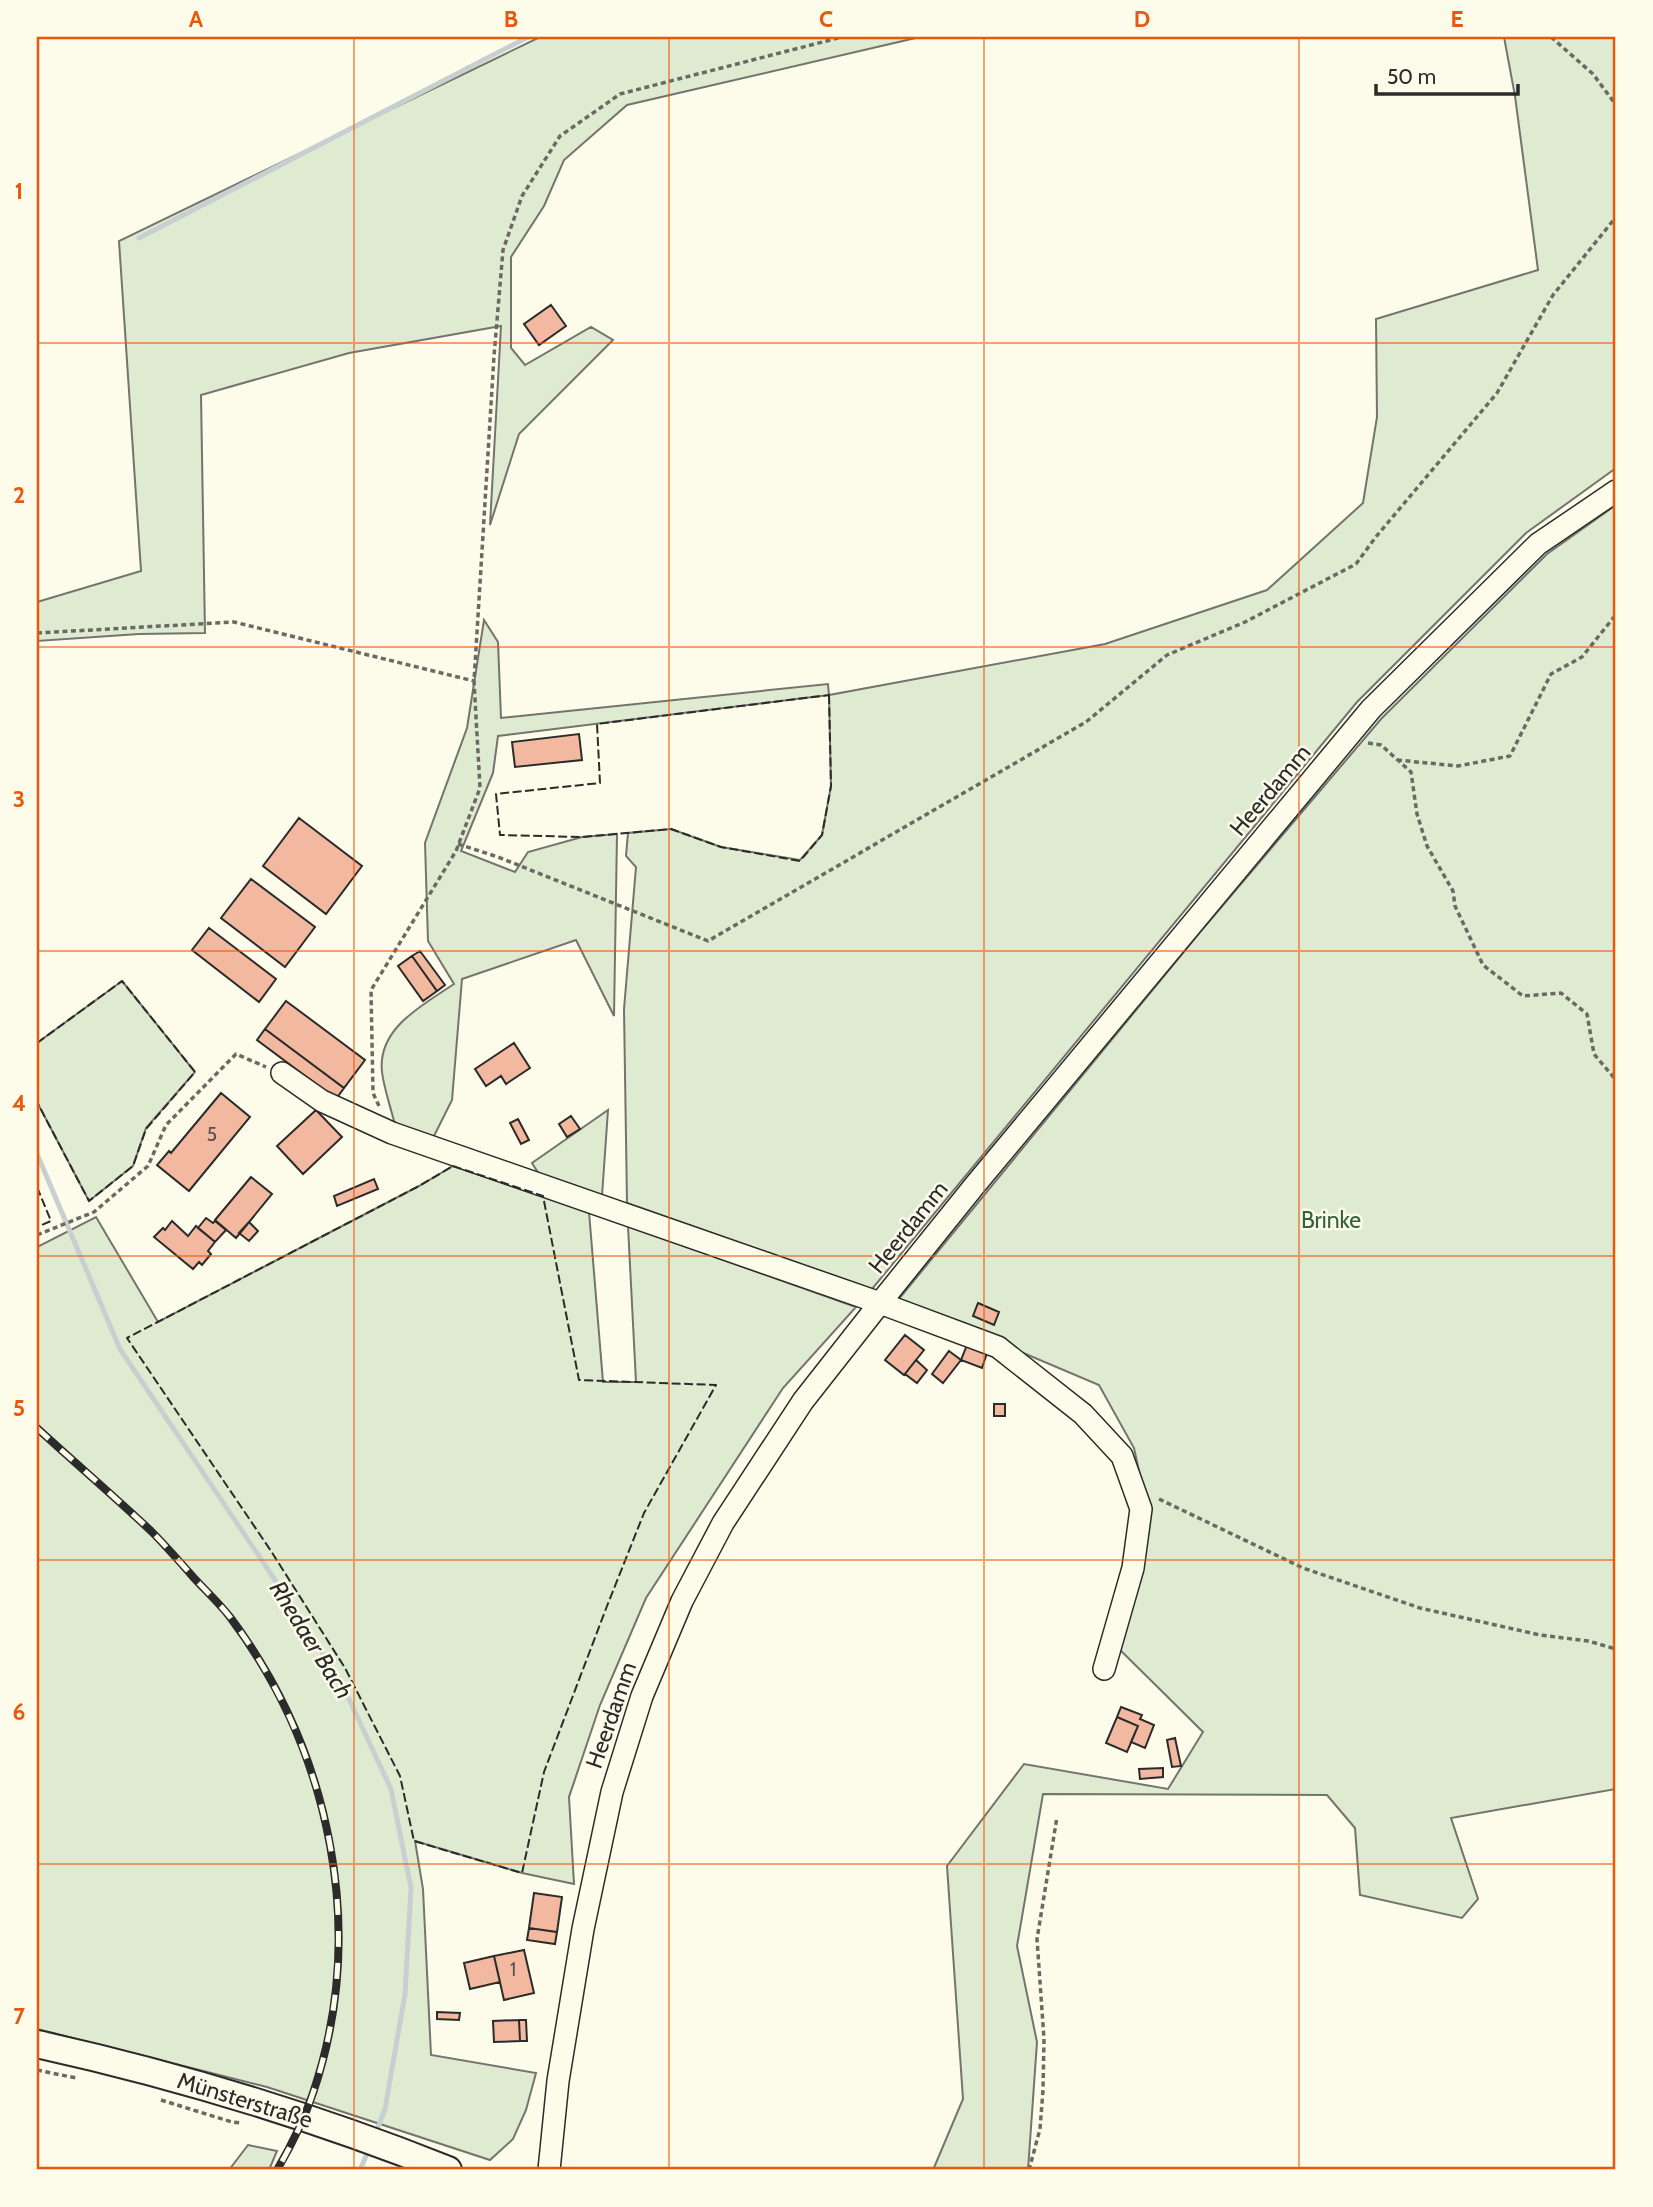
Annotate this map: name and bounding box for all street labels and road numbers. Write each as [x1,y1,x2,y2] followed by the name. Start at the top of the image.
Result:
[1224,739,1316,841] street label: Heerdamm
[862,1175,954,1279] street label: Heerdamm
[580,1658,642,1772] street label: Heerdamm
[174,2066,316,2134] street label: Münsterstraße

